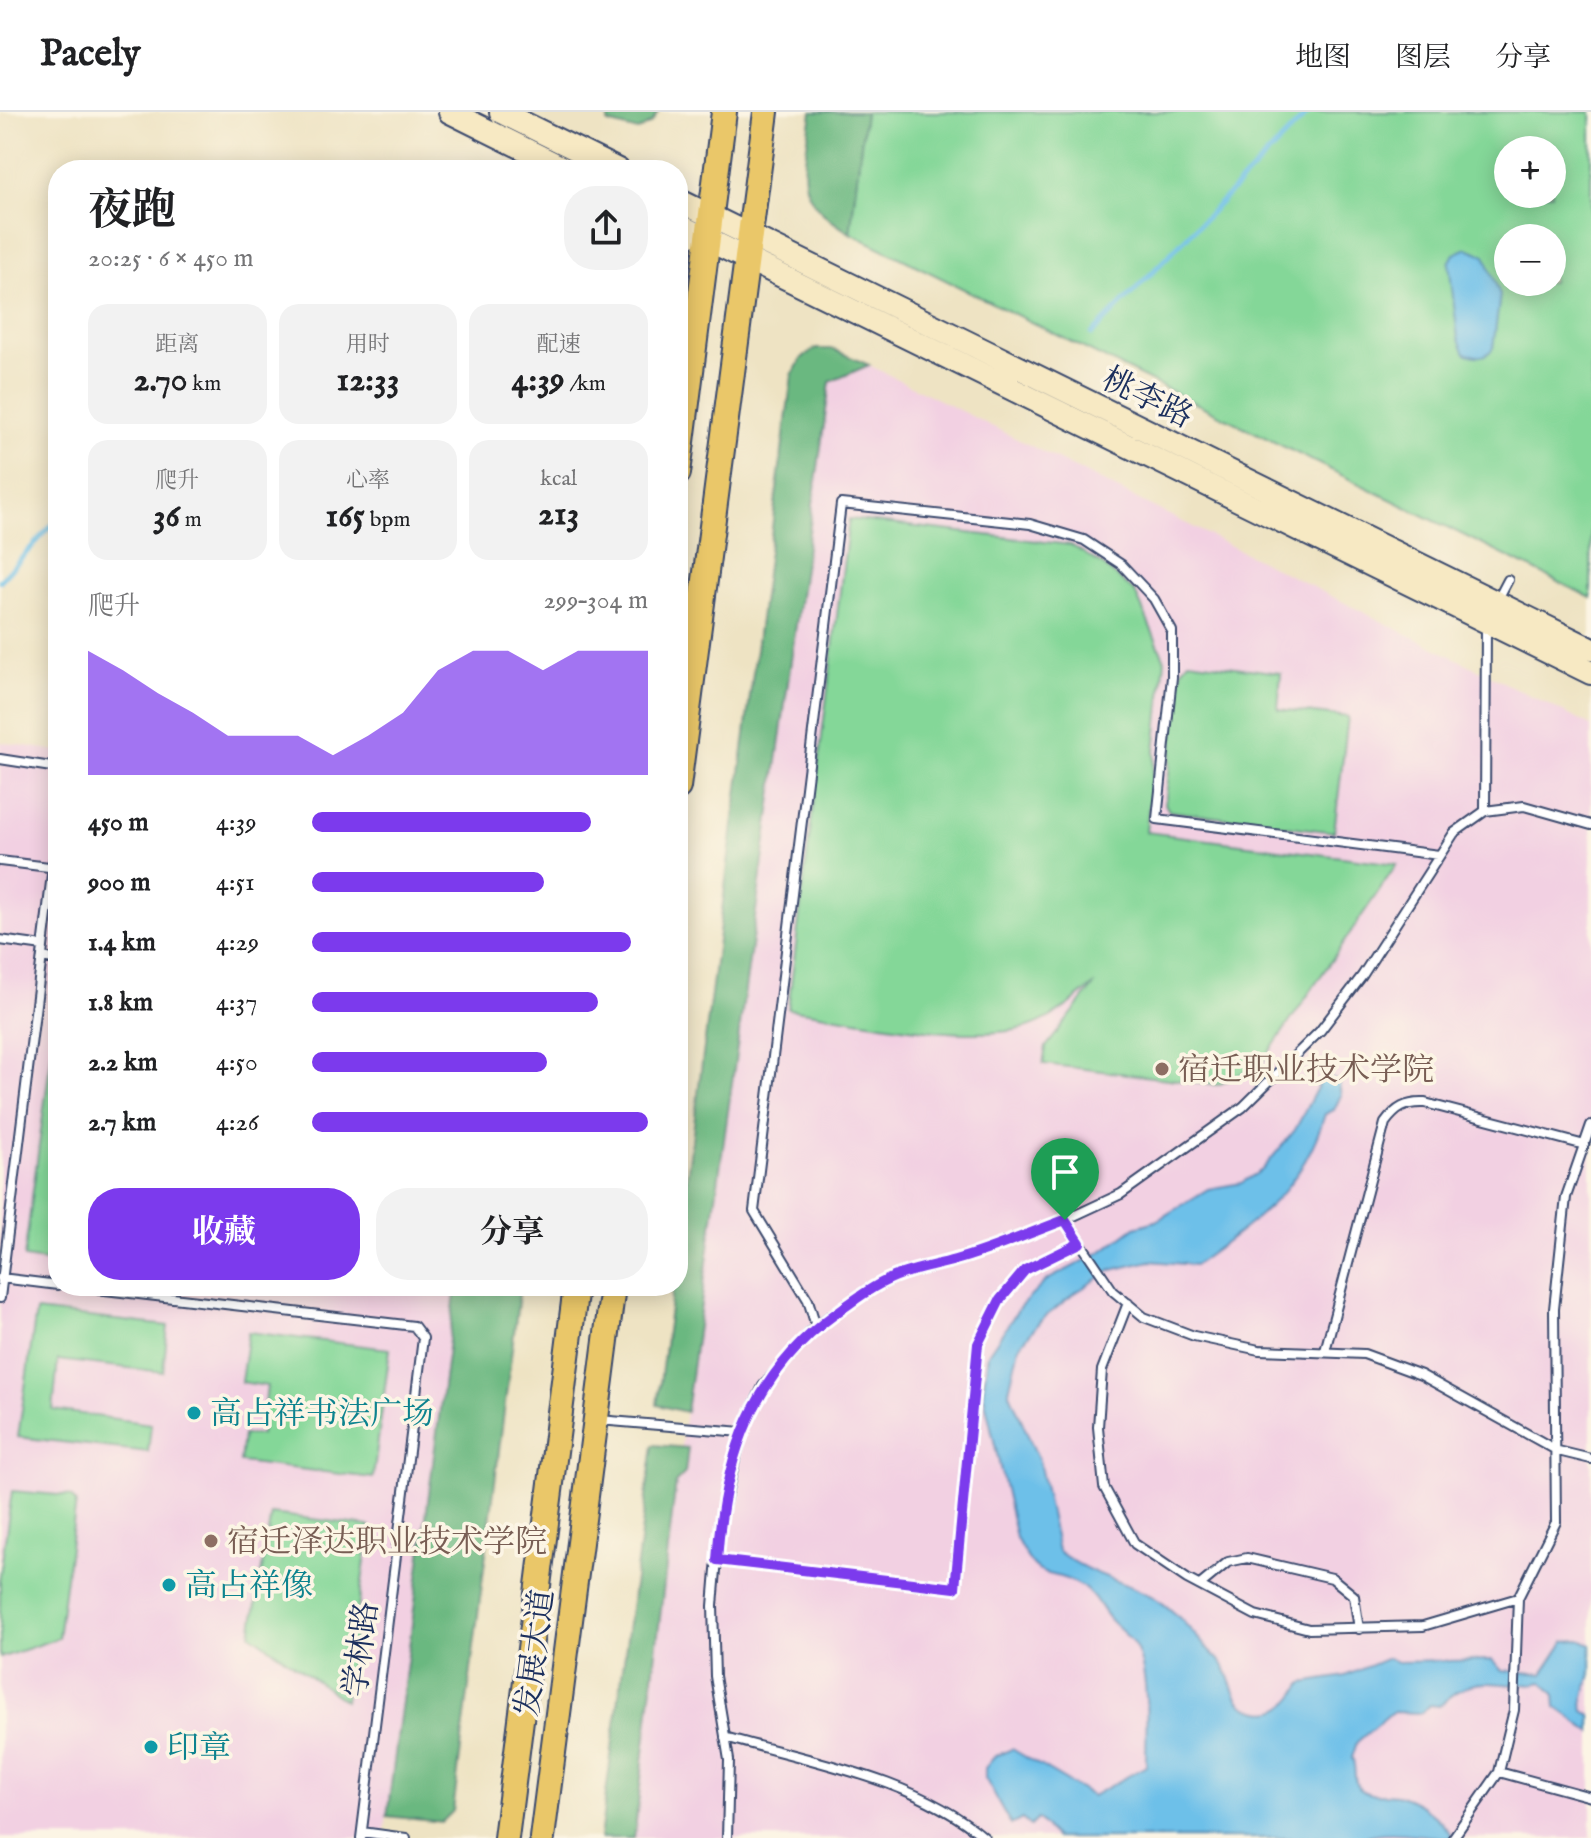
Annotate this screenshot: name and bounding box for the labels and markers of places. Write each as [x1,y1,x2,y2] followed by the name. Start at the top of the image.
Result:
[1178,1051,1434,1092] place label: 宿迁职业技术学院
[1153,1060,1171,1078] marker: 宿迁职业技术学院
[1031,1138,1099,1220] pin
[210,1395,434,1436] place label: 高占祥书法广场
[185,1404,203,1422] marker: 高占祥书法广场
[227,1523,547,1564] place label: 宿迁泽达职业技术学院
[202,1532,220,1550] marker: 宿迁泽达职业技术学院
[185,1567,313,1608] place label: 高占祥像
[160,1576,178,1594] marker: 高占祥像
[167,1729,231,1770] place label: 印章
[142,1738,160,1756] marker: 印章

